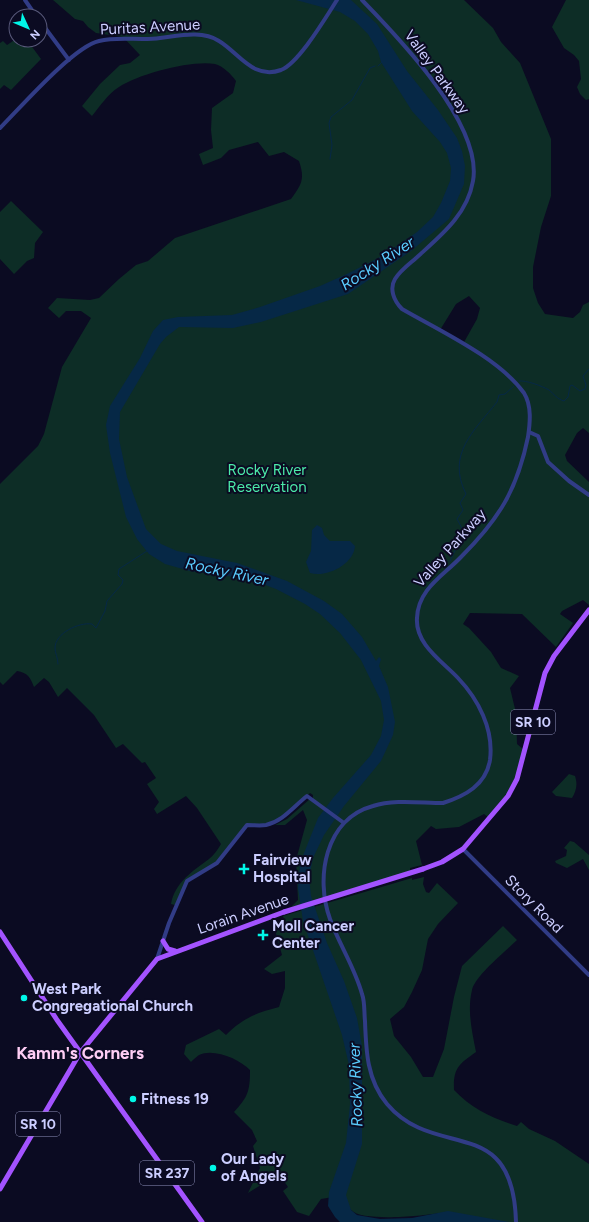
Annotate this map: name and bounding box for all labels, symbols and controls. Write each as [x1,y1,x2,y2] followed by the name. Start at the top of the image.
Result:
[8,8,48,48] north arrow
[99,15,201,39] street label: Puritas Avenue
[27,27,42,42] text: N
[401,27,473,117] street label: Valley Parkway
[337,232,418,294] water label: Rocky River
[227,461,307,496] park label: Rocky River Reservation
[410,505,490,591] street label: Valley Parkway
[184,553,271,590] water label: Rocky River
[511,710,555,734] road number: SR 10
[253,851,312,886] place label: Fairview Hospital
[238,863,250,875] marker: Fairview Hospital
[501,871,567,937] street label: Story Road
[195,890,291,938] street label: Lorain Avenue
[272,917,354,952] place label: Moll Cancer Center
[257,929,269,941] marker: Moll Cancer Center
[32,980,193,1015] place label: West Park Congregational Church
[19,993,29,1003] marker: West Park Congregational Church
[345,1042,366,1127] water label: Rocky River
[16,1043,144,1063] district label: Kamm's Corners
[141,1090,209,1108] place label: Fitness 19
[128,1094,138,1104] marker: Fitness 19
[16,1112,60,1136] road number: SR 10
[221,1150,286,1185] place label: Our Lady of Angels
[140,1161,194,1185] road number: SR 237
[208,1163,218,1173] marker: Our Lady of Angels

